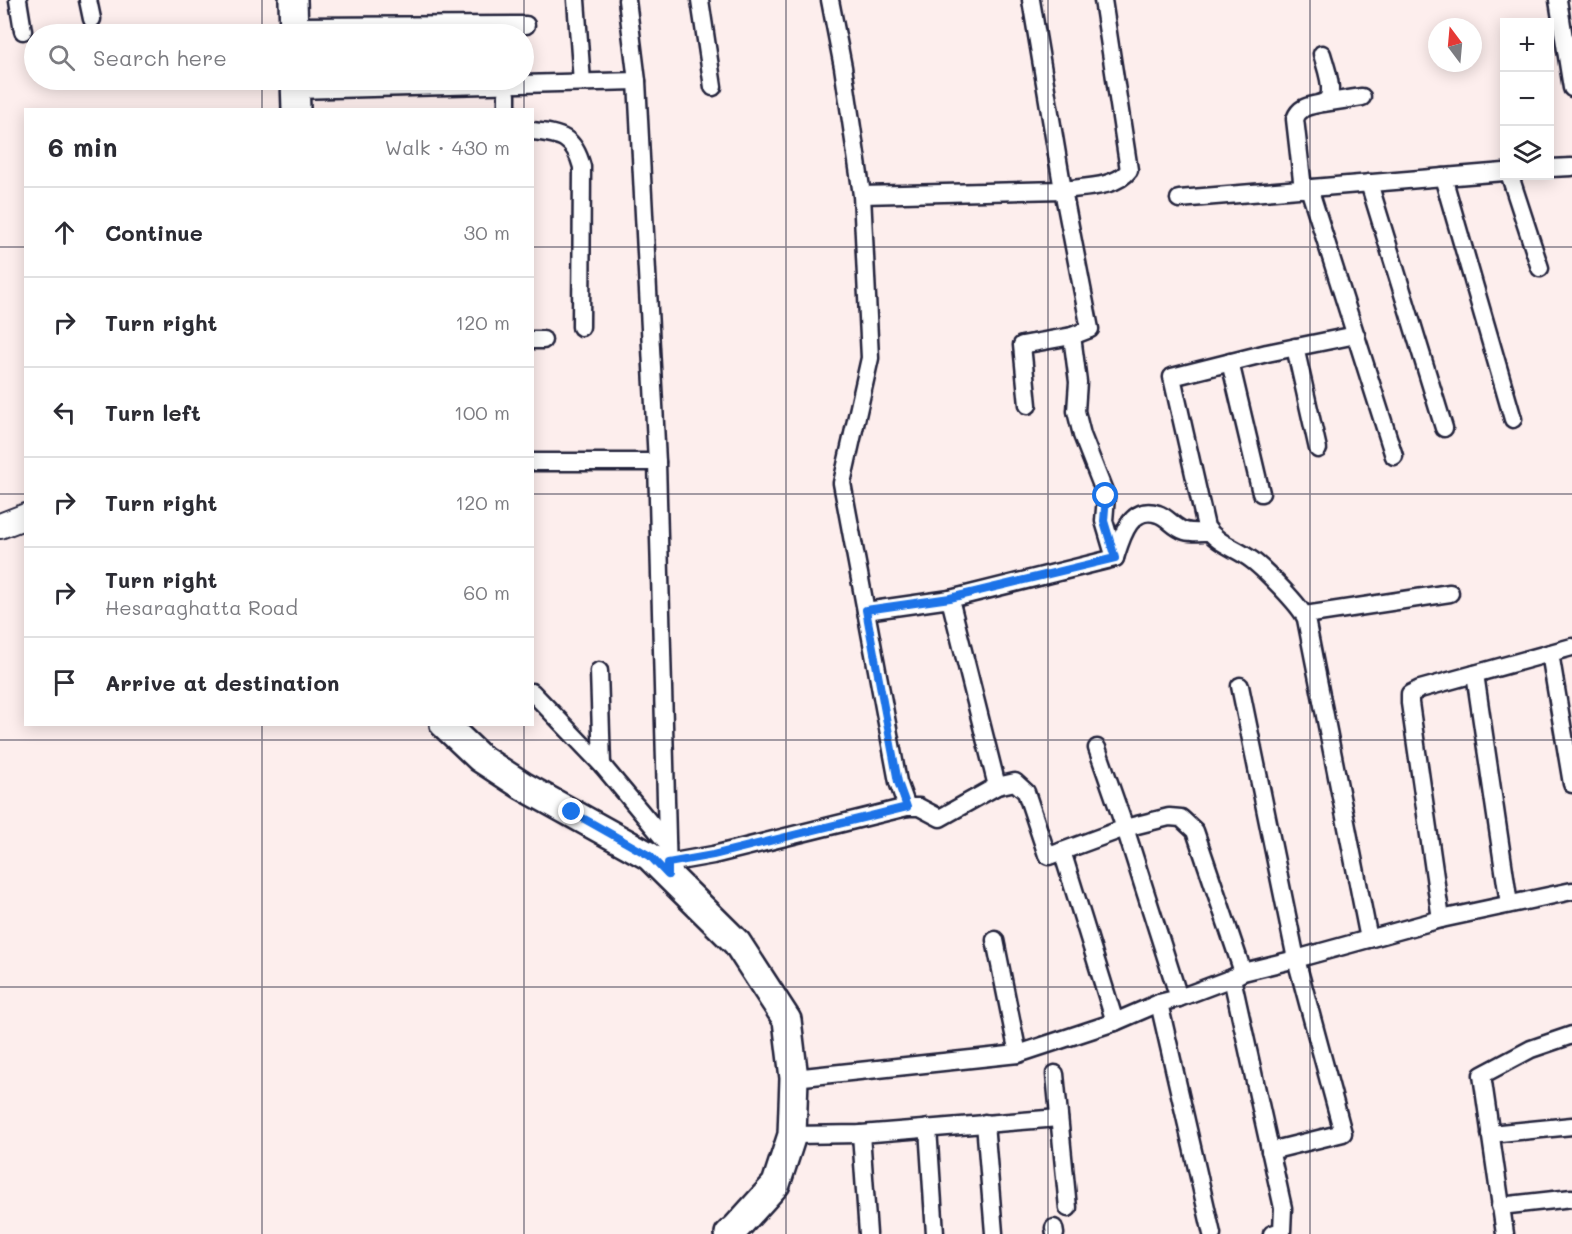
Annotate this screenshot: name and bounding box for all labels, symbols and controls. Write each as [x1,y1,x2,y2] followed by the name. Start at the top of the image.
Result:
[1428,18,1482,72] north arrow
[1500,18,1554,180] map controls
[1500,18,1554,72] button: +
[24,24,534,90] search box
[45,41,78,74] icon: search
[93,43,227,72] text: Search here
[1500,72,1554,126] button: −
[1500,126,1554,180] button: layers
[48,130,117,164] text: 6 min
[385,134,510,160] text: Walk · 430 m
[48,216,81,249] icon: ahead
[105,218,203,247] text: Continue
[464,219,510,245] text: 30 m
[48,306,81,339] icon: right
[105,308,217,337] text: Turn right
[455,309,510,335] text: 120 m
[48,396,81,429] icon: left
[105,398,201,427] text: Turn left
[454,399,510,425] text: 100 m
[1092,482,1118,508] route start
[48,486,81,519] icon: right
[105,488,217,517] text: Turn right
[455,489,510,515] text: 120 m
[105,565,217,594] text: Turn right
[48,576,81,609] icon: right
[463,579,510,605] text: 60 m
[105,594,298,620] text: Hesaraghatta Road
[48,666,81,699] icon: arrive
[105,668,340,697] text: Arrive at destination
[558,798,584,824] route end

